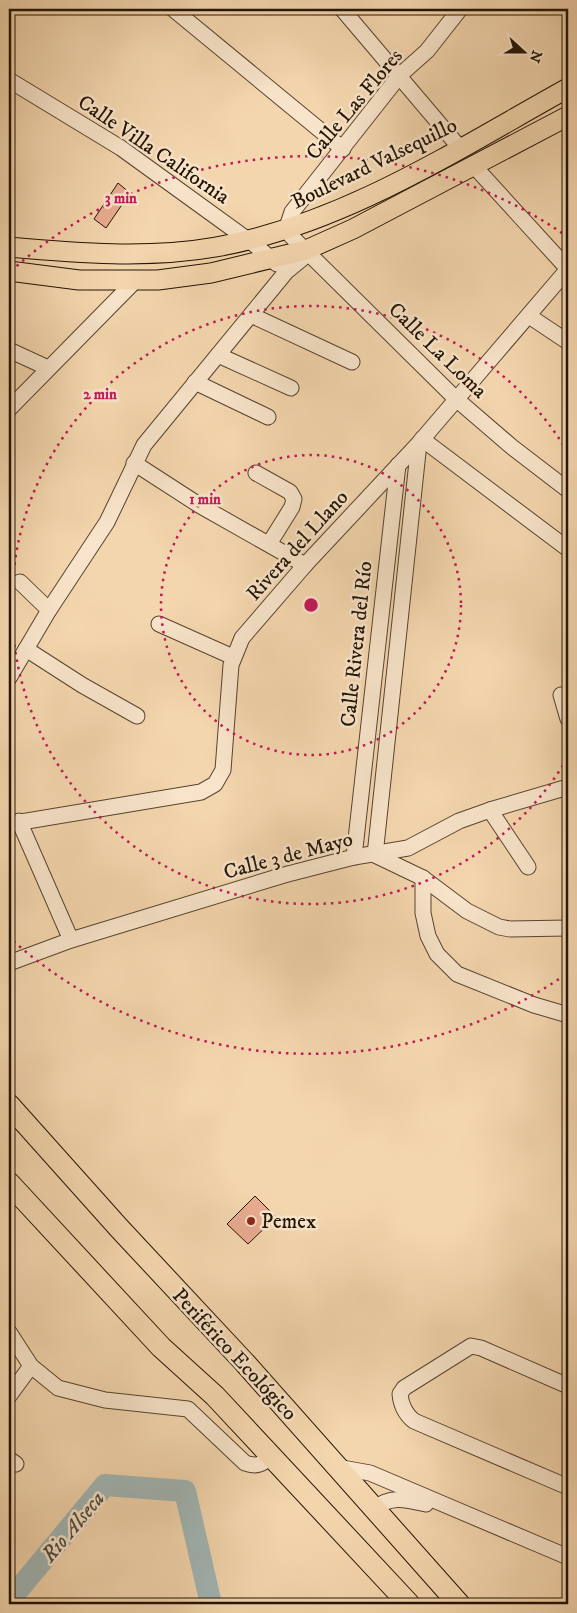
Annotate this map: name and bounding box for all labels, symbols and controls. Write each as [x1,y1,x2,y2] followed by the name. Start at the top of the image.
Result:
[500,28,550,78] north arrow
[301,44,409,165] street label: Calle Las Flores
[525,48,546,65] text: N
[73,89,234,210] street label: Calle Villa California
[287,113,462,215] street label: Boulevard Valsequillo
[105,189,137,208] text: 3 min
[383,297,492,404] street label: Calle La Loma
[83,385,117,404] text: 2 min
[241,485,354,606] street label: Rivera del Llano
[189,490,221,509] text: 1 min
[335,560,379,728] street label: Calle Rivera del Río
[302,596,320,614] centre of rings
[221,826,356,886] street label: Calle 3 de Mayo
[261,1209,316,1235] place label: Pemex
[245,1215,257,1227] marker: Pemex
[166,1283,302,1426] street label: Periférico Ecológico
[35,1486,111,1569] water label: Rio Alseca

